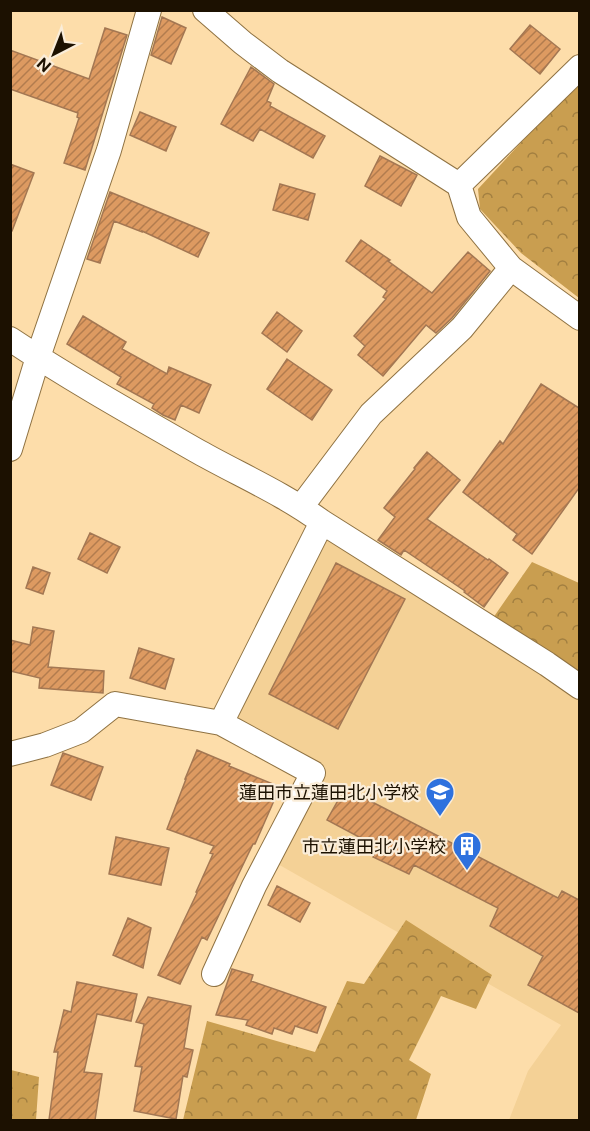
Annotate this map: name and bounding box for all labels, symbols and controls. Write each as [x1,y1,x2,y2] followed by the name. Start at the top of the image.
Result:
[24,24,84,84] north arrow
[33,54,55,76] text: N
[424,776,456,818] school or university icon: 蓮田市立蓮田北小学校
[239,782,419,803] place label: 蓮田市立蓮田北小学校
[451,830,483,872] building icon: 市立蓮田北小学校
[302,836,446,857] place label: 市立蓮田北小学校

